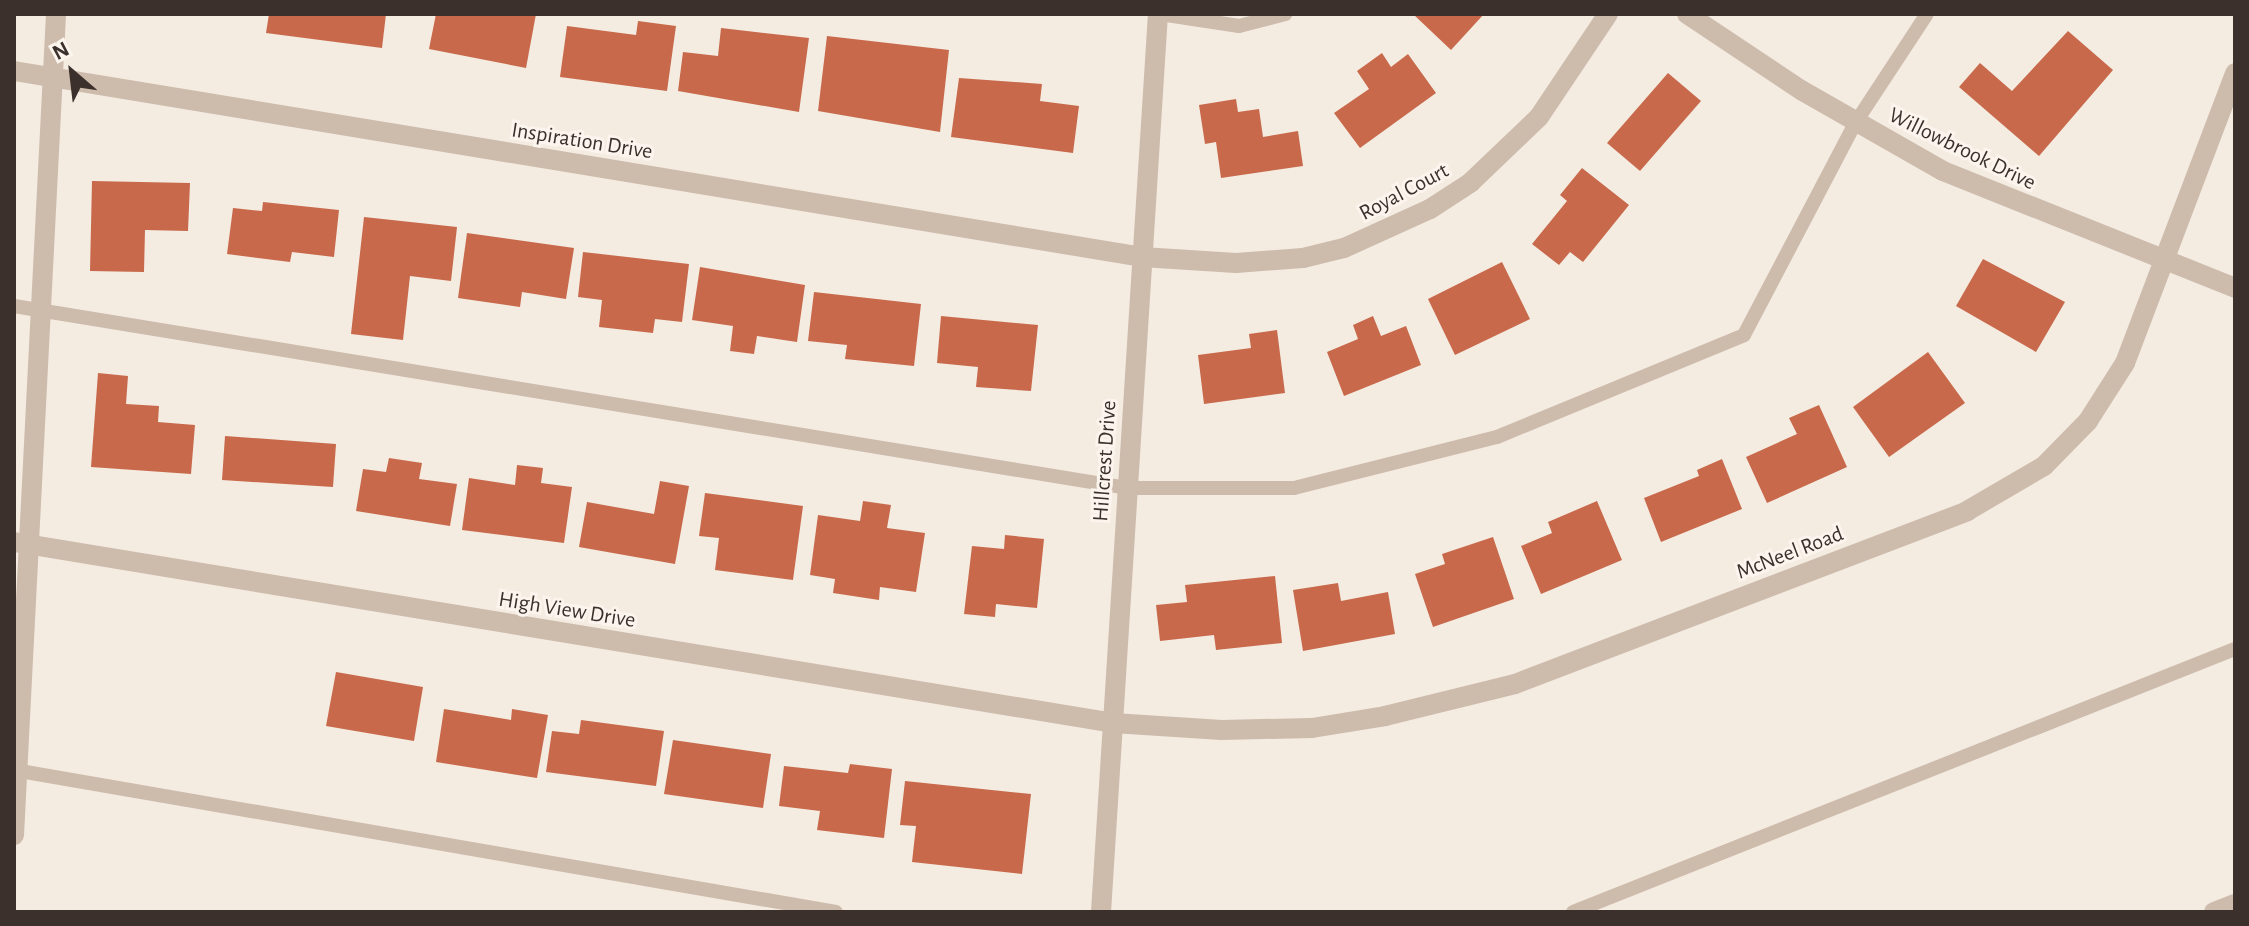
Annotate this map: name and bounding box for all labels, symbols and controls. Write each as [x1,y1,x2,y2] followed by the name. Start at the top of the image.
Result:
[32,32,112,112] north arrow
[49,38,73,64] text: N
[1884,102,2040,196] street label: Willowbrook Drive
[510,117,654,165] street label: Inspiration Drive
[1355,158,1453,226] street label: Royal Court
[1088,400,1122,522] street label: Hillcrest Drive
[1733,521,1847,585] street label: McNeel Road
[497,586,637,634] street label: High View Drive

